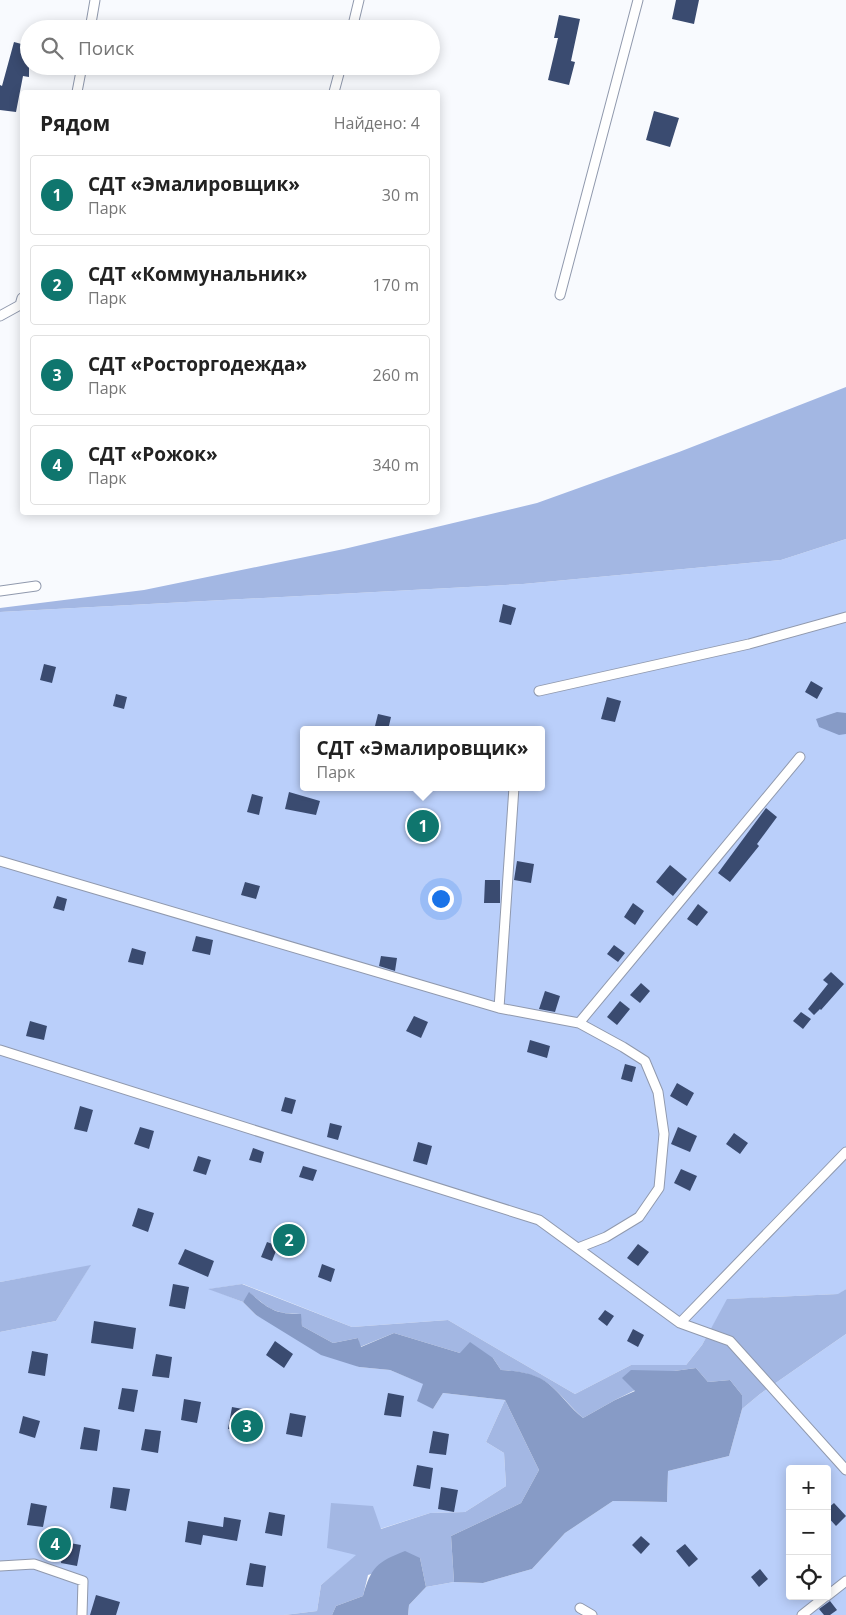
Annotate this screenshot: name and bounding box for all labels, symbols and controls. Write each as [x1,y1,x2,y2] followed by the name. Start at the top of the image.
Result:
[20,20,440,75] search box
[38,34,66,62] icon: search
[78,35,134,61] text: Поиск
[40,109,110,137] text: Рядом
[334,112,420,134] text: Найдено: 4
[88,171,300,197] text: СДТ «Эмалировщик»
[52,184,62,206] text: 1
[382,184,419,206] text: 30 m
[88,197,127,219] text: Парк
[88,261,307,287] text: СДТ «Коммунальник»
[52,274,62,296] text: 2
[373,274,419,296] text: 170 m
[88,287,127,309] text: Парк
[88,351,307,377] text: СДТ «Росторгодежда»
[52,364,62,386] text: 3
[373,364,419,386] text: 260 m
[88,377,127,399] text: Парк
[88,441,218,467] text: СДТ «Рожок»
[52,454,62,476] text: 4
[373,454,419,476] text: 340 m
[88,467,127,489] text: Парк
[300,726,545,791] popup
[317,735,528,761] text: СДТ «Эмалировщик»
[317,761,355,783] text: Парк
[407,807,439,845] pin: 1
[428,886,454,912] your location
[273,1221,305,1259] pin: 2
[231,1407,263,1445] pin: 3
[786,1465,831,1600] map controls
[786,1465,831,1510] button: +
[786,1510,831,1555] button: −
[39,1525,71,1563] pin: 4
[786,1555,831,1600] button: locate

